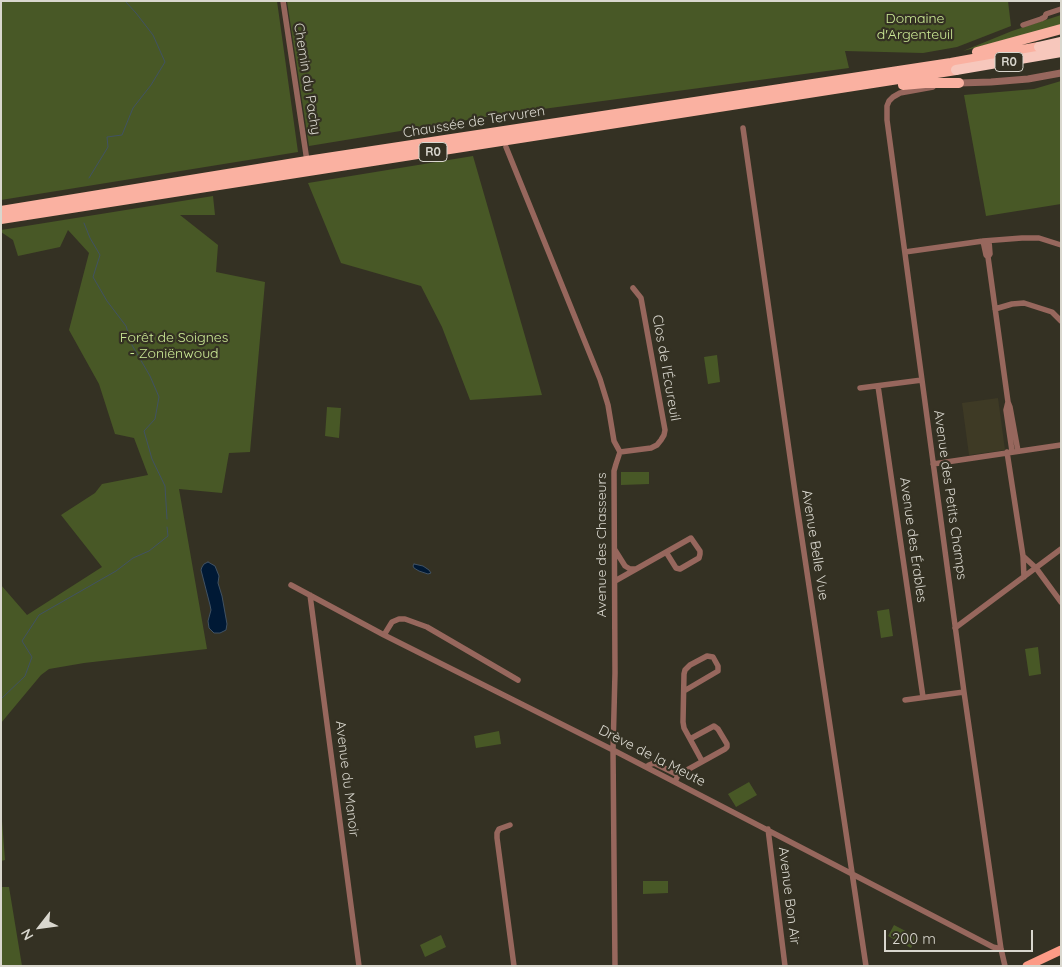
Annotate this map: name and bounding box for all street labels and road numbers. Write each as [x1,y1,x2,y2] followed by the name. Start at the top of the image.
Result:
[290,22,324,136] street label: Chemin du Pachy
[995,52,1023,72] road number: R0
[402,102,546,142] street label: Chaussée de Tervuren
[419,142,447,162] road number: R0
[648,314,684,422] street label: Clos de l'Écureuil
[930,409,970,581] street label: Avenue des Petits Champs
[594,472,610,618] street label: Avenue des Chasseurs
[896,476,930,604] street label: Avenue des Érables
[798,488,832,602] street label: Avenue Belle Vue
[332,720,362,838] street label: Avenue du Manoir
[596,722,708,790] street label: Drève de la Meute
[775,846,803,946] street label: Avenue Bon Air

